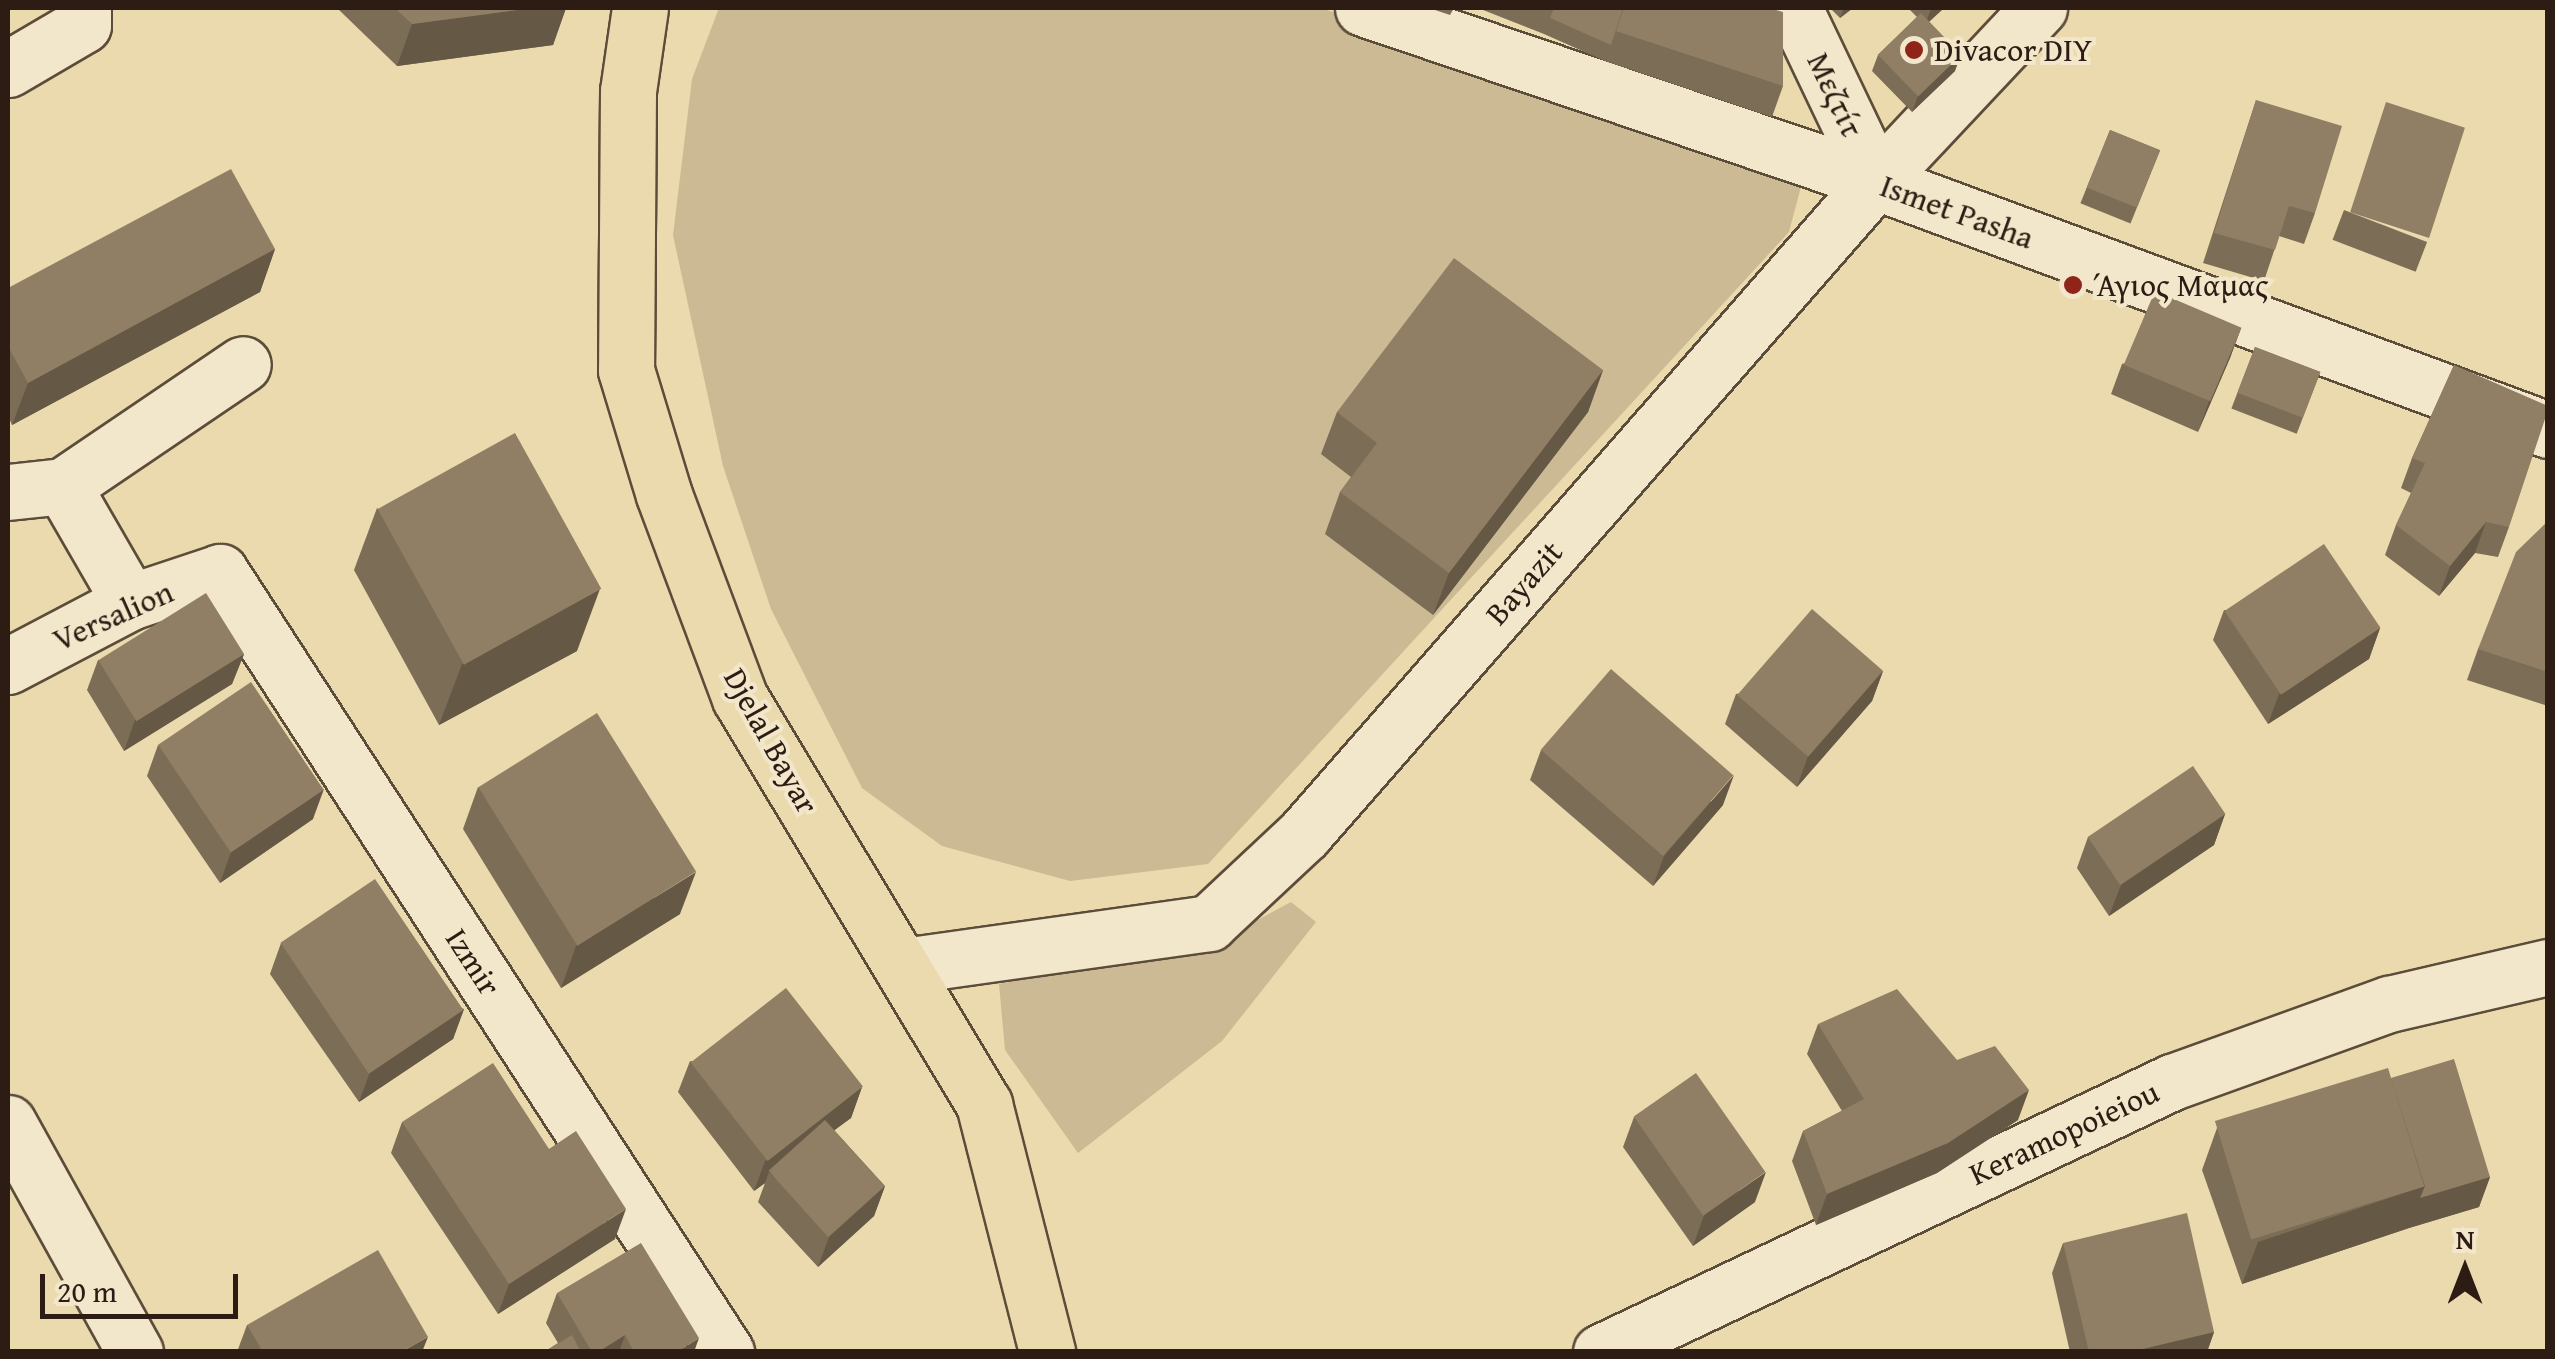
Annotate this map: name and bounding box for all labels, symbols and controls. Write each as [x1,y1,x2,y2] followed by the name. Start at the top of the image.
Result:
[1934,31,2092,69] place label: Divacor DIY
[1903,39,1925,61] marker: Divacor DIY
[1799,47,1871,143] street label: Μεζτίτ
[1875,167,2039,257] street label: Ismet Pasha
[2093,266,2268,304] place label: Άγιος Μαμας
[2062,274,2084,296] marker: Άγιος Μαμας
[1477,533,1571,633] street label: Bayazit
[47,573,179,659] street label: Versalion
[715,662,827,820] street label: Djelal Bayar
[437,921,509,1003] street label: Izmir
[1963,1072,2165,1194] street label: Keramopoieiou
[2456,1218,2474,1259] text: N
[2415,1219,2515,1319] north arrow
[45,1254,242,1316] scale bar
[57,1269,117,1313] text: 20 m

